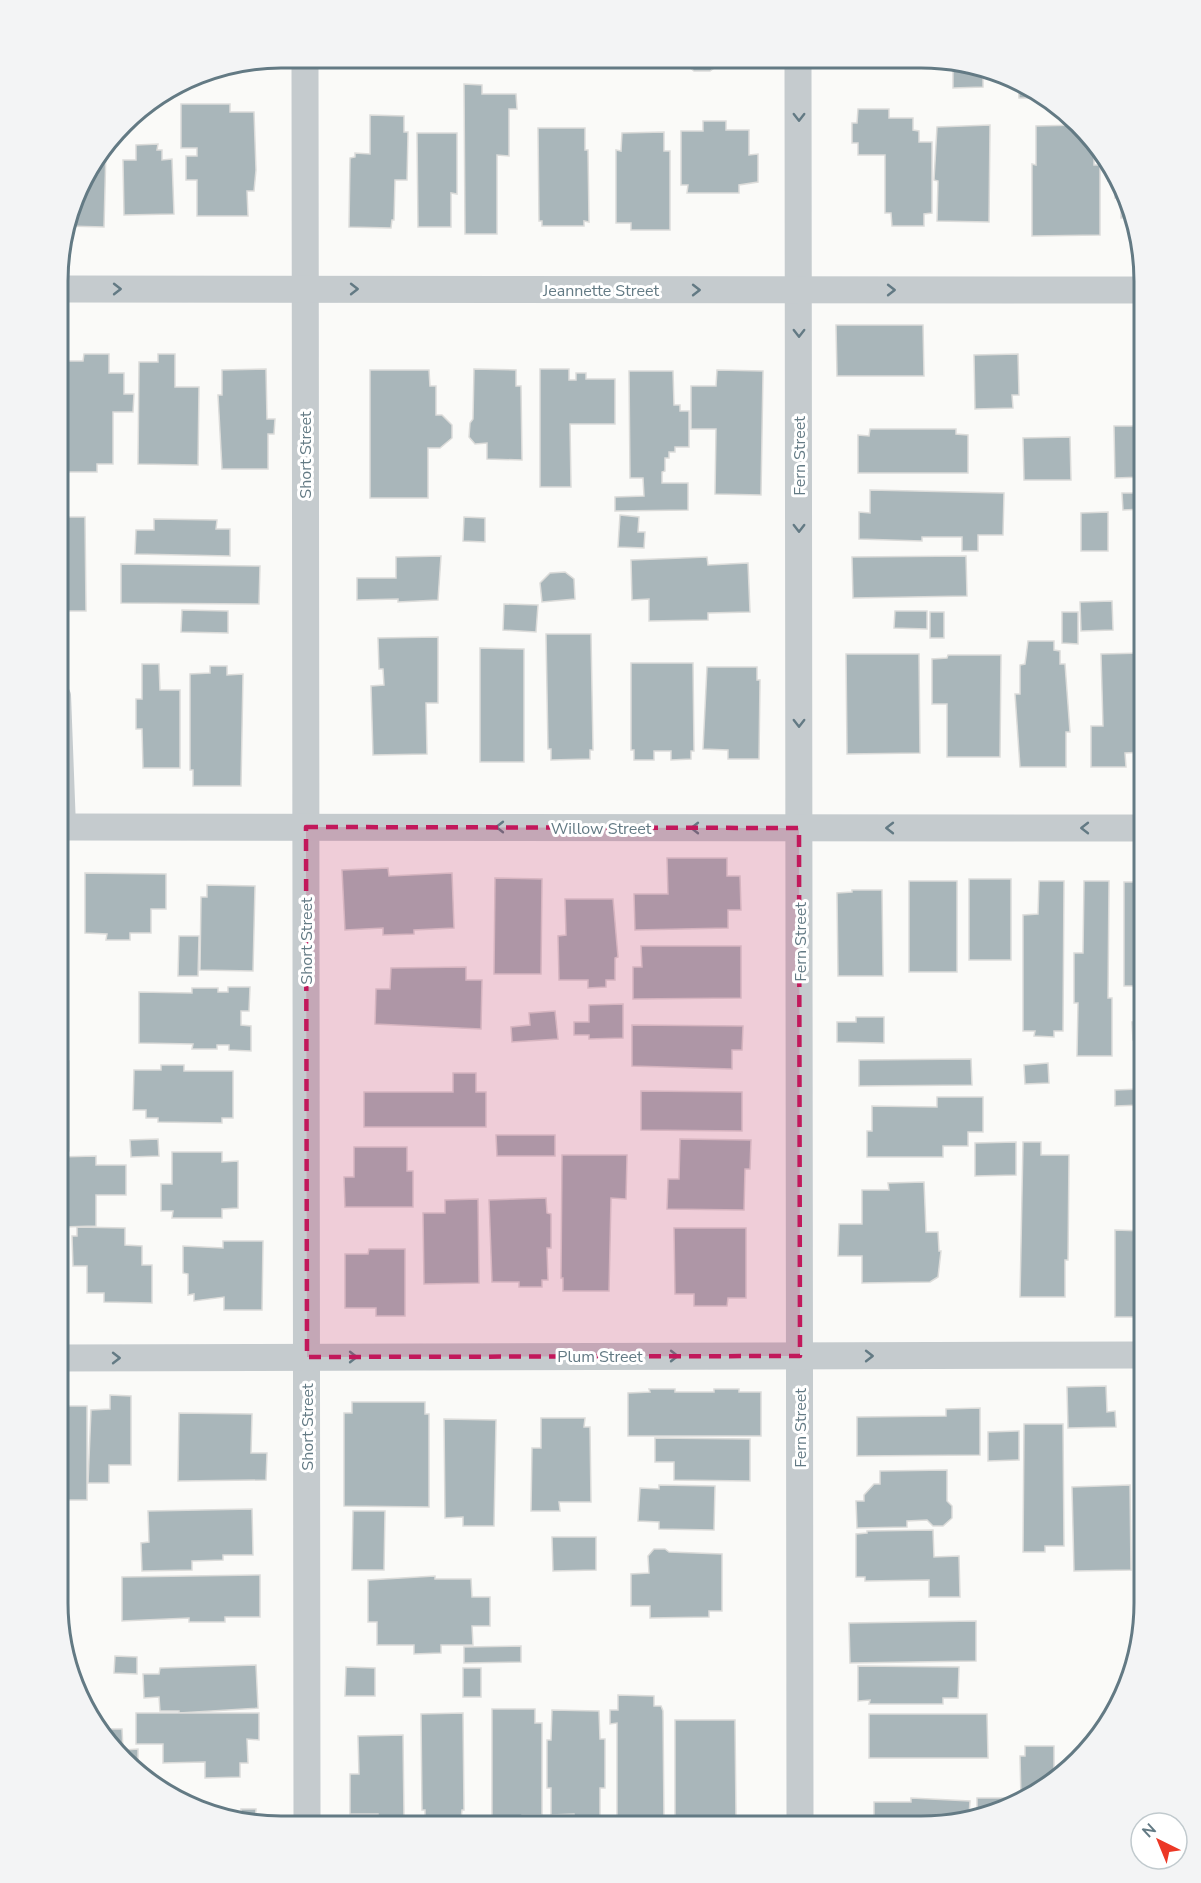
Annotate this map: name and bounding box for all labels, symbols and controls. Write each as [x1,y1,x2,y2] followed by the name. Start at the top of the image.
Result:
[792,113,805,122] one-way arrow
[542,280,659,302] street label: Jeannette Street
[113,283,122,295] one-way arrow
[350,283,359,295] one-way arrow
[692,284,701,296] one-way arrow
[887,284,896,296] one-way arrow
[793,329,805,338] one-way arrow
[295,411,317,499] street label: Short Street
[789,416,811,496] street label: Fern Street
[793,524,805,533] one-way arrow
[793,719,805,728] one-way arrow
[551,818,652,840] street label: Willow Street
[496,821,505,833] one-way arrow
[691,822,700,834] one-way arrow
[886,822,895,834] one-way arrow
[1081,822,1090,834] one-way arrow
[296,897,318,985] street label: Short Street
[790,902,812,982] street label: Fern Street
[557,1346,643,1368] street label: Plum Street
[669,1350,678,1362] one-way arrow
[864,1350,873,1362] one-way arrow
[348,1351,357,1363] one-way arrow
[111,1352,120,1364] one-way arrow
[297,1383,319,1471] street label: Short Street
[790,1388,812,1468] street label: Fern Street
[1129,1811,1189,1871] north arrow
[1138,1819,1161,1843] text: N

